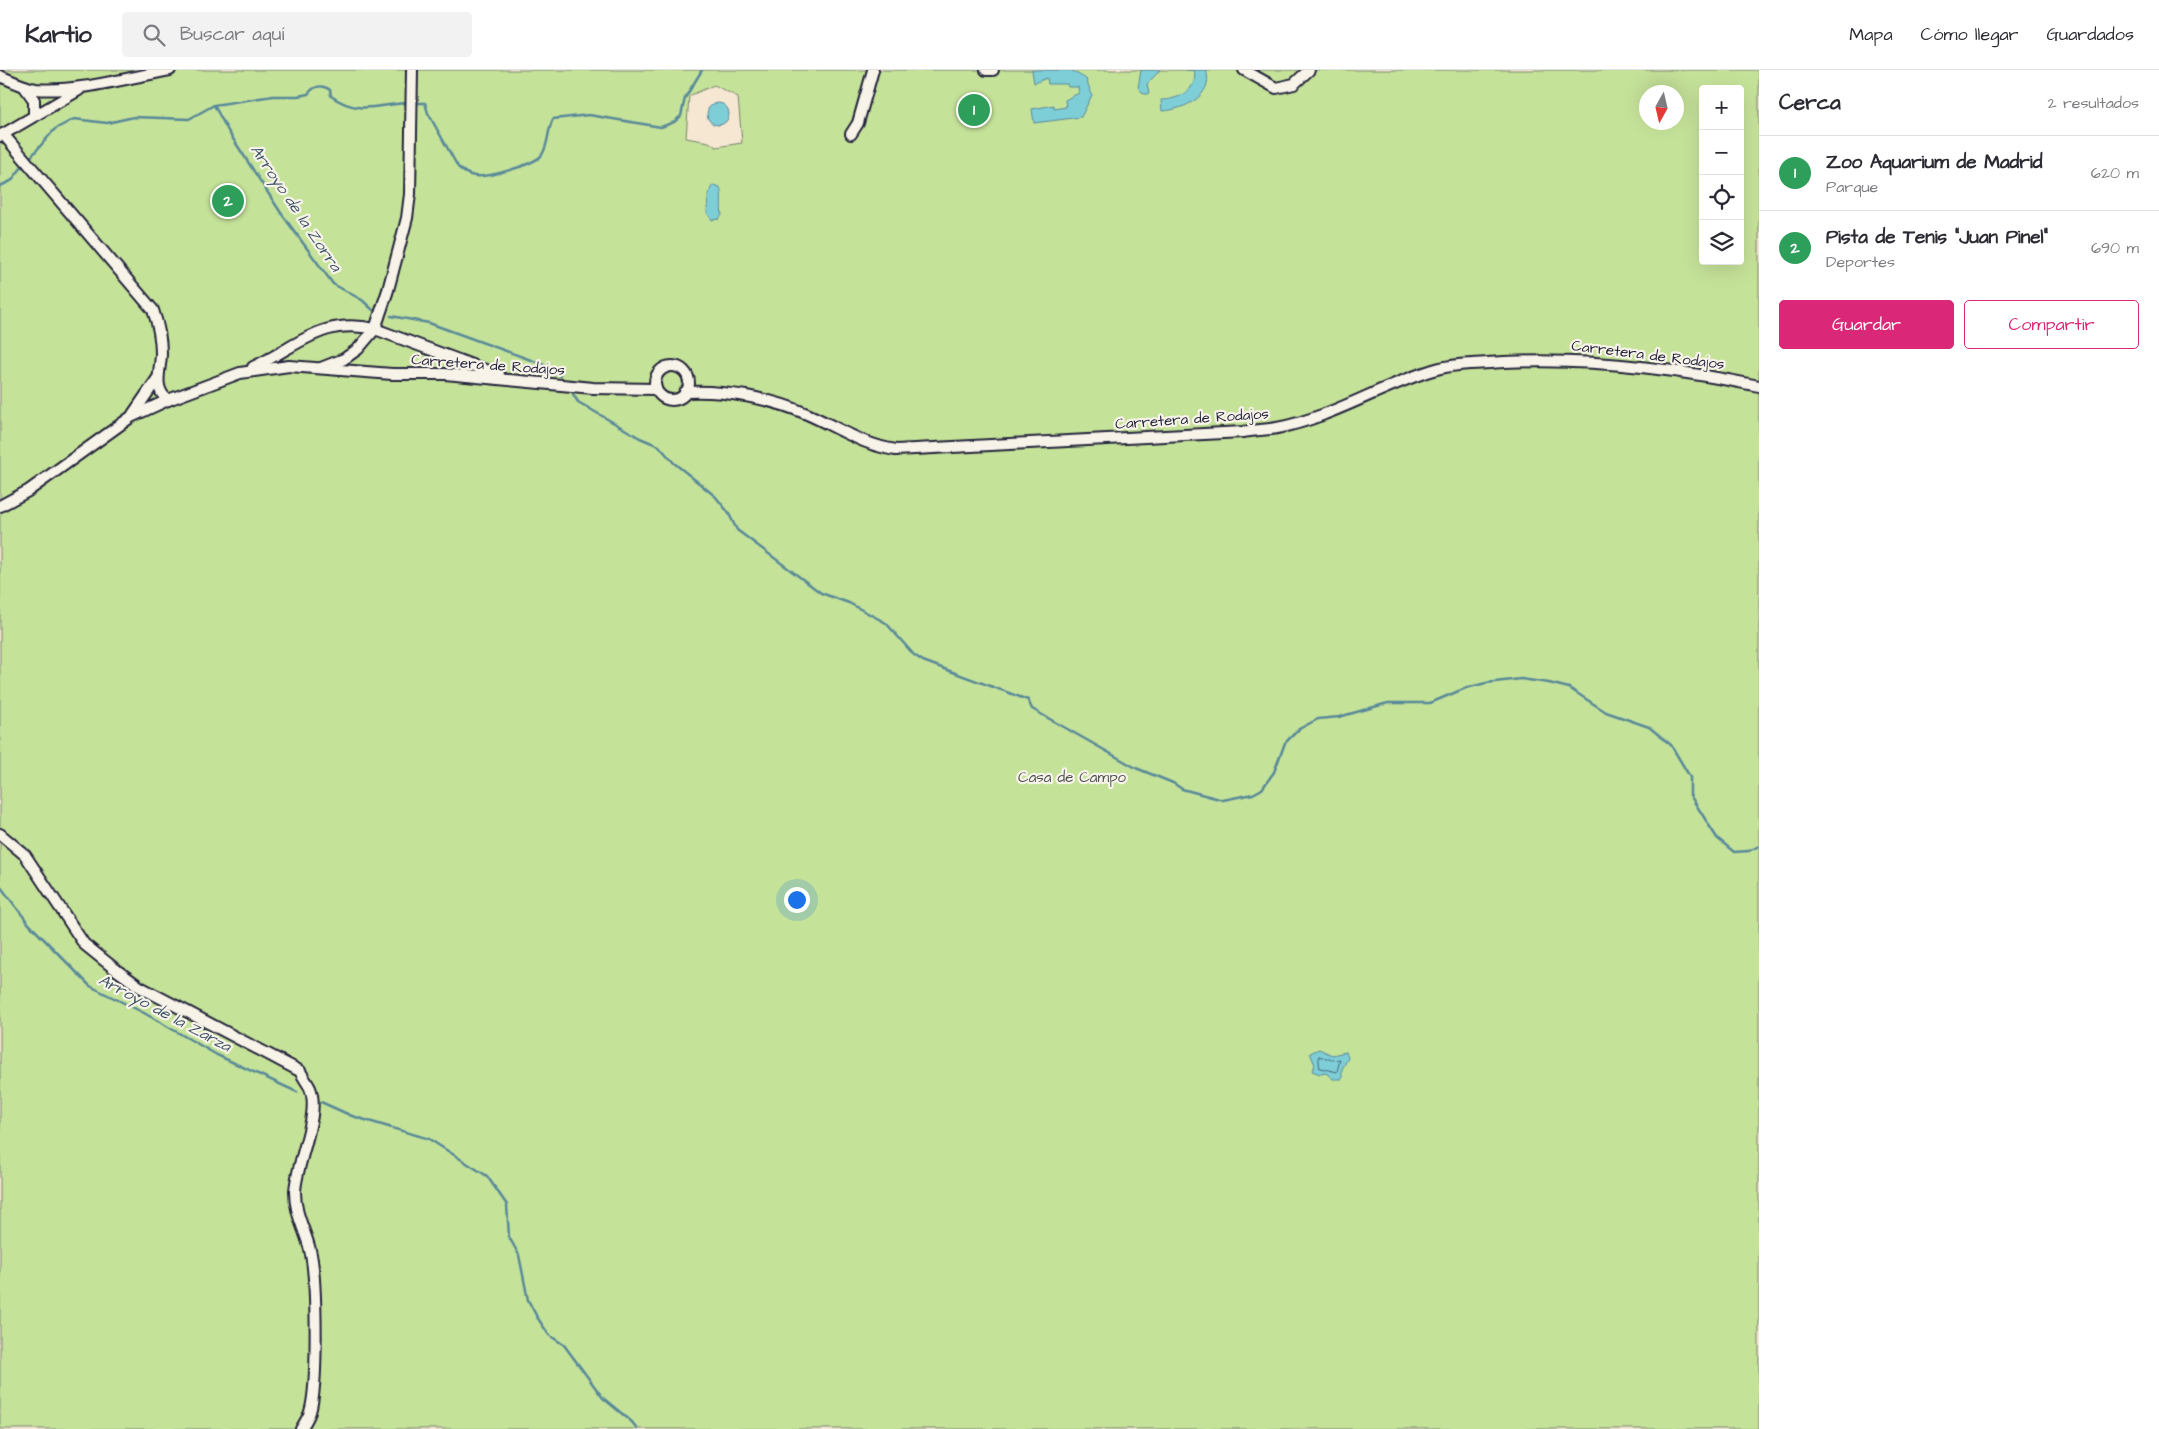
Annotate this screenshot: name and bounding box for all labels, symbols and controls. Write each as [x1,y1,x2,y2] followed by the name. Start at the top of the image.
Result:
[122,12,472,57] search box
[25,18,92,52] text: Kartio
[140,21,168,49] icon: search
[180,21,284,48] text: Buscar aquí
[1849,22,1893,47] text: Mapa
[1921,22,2019,47] text: Cómo llegar
[2047,22,2134,47] text: Guardados
[1639,85,1684,130] north arrow
[1699,85,1744,265] map controls
[1699,85,1744,130] button: +
[1779,88,1841,117] text: Cerca
[958,91,990,129] pin: 1
[2047,92,2139,114] text: 2 resultados
[1699,130,1744,175] button: −
[244,140,347,277] water label: Arroyo de la Zorra
[1826,149,2042,176] text: Zoo Aquarium de Madrid
[1794,162,1796,184] text: 1
[2091,162,2139,184] text: 620 m
[1699,175,1744,220] button: locate
[1826,176,1878,198] text: Parque
[212,182,244,220] pin: 2
[1699,220,1744,265] button: layers
[1826,224,2048,251] text: Pista de Tenis "Juan Pinel"
[1790,237,1800,259] text: 2
[2091,237,2139,259] text: 690 m
[1826,251,1895,273] text: Deportes
[1779,300,1954,349] button: Guardar
[1964,300,2139,349] button: Compartir
[1570,335,1726,375] street label: Carretera de Rodajos
[410,349,566,381] street label: Carretera de Rodajos
[1114,403,1270,435] street label: Carretera de Rodajos
[1018,767,1127,788] park label: Casa de Campo
[784,887,810,913] your location
[94,969,236,1059] water label: Arroyo de la Zarza

